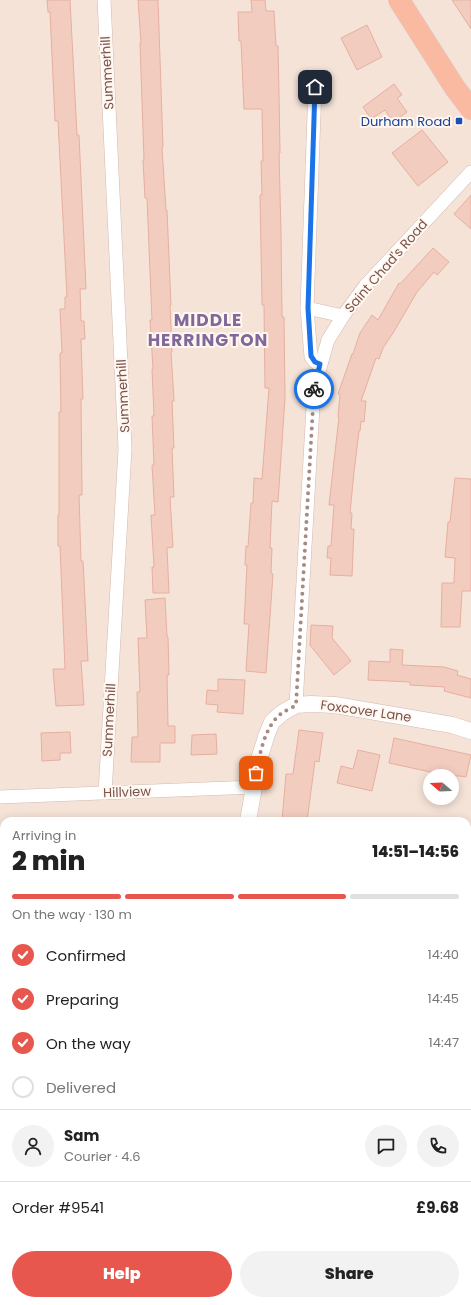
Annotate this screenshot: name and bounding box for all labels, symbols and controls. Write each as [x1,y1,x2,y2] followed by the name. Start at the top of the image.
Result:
[96,36,118,110] street label: Summerhill
[298,70,332,104] pin
[304,76,326,98] icon: home
[361,112,451,131] place label: Durham Road
[454,116,464,126] marker: Durham Road
[340,215,432,317] street label: Saint Chad's Road
[148,308,268,352] district label: MIDDLE HERRINGTON
[112,359,134,433] street label: Summerhill
[294,369,334,409] courier
[303,378,325,400] icon: bike
[98,683,120,757] street label: Summerhill
[319,695,413,727] street label: Foxcover Lane
[239,756,273,790] pin
[245,762,267,784] icon: bag
[423,769,459,805] north arrow
[423,769,459,805] map controls
[103,782,152,802] street label: Hillview
[12,826,76,845] text: Arriving in
[372,841,459,862] text: 14:51–14:56
[12,843,85,879] text: 2 min
[12,905,132,924] text: On the way · 130 m
[12,944,34,966] icon: check
[46,945,126,966] text: Confirmed
[428,945,459,964] text: 14:40
[12,988,34,1010] icon: check
[46,989,119,1010] text: Preparing
[428,989,459,1008] text: 14:45
[12,1032,34,1054] icon: check
[46,1033,131,1054] text: On the way
[429,1033,459,1052] text: 14:47
[46,1077,116,1098] text: Delivered
[12,1125,54,1167] button: person
[64,1125,99,1146] text: Sam
[365,1125,407,1167] button: chat
[417,1125,459,1167] button: phone
[64,1147,141,1166] text: Courier · 4.6
[12,1197,104,1218] text: Order #9541
[416,1197,459,1218] text: £9.68
[12,1251,232,1297] button: Help
[240,1251,459,1297] button: Share

